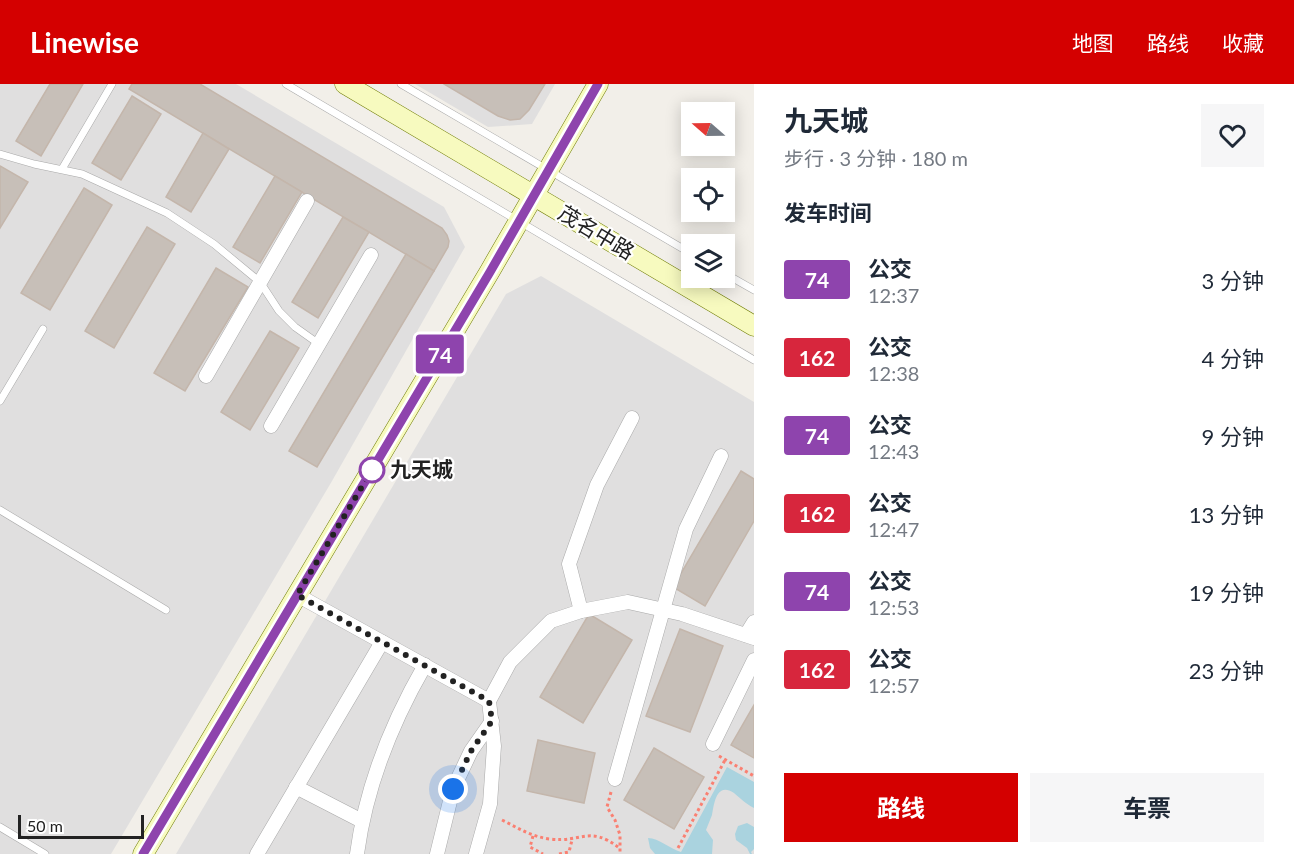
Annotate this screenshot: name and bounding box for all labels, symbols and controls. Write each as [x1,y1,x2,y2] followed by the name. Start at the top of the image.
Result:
[30,25,139,59] text: Linewise
[1072,30,1114,55] text: 地图
[1147,30,1189,55] text: 路线
[1222,30,1264,55] text: 收藏
[681,102,735,156] north arrow
[681,102,735,288] map controls
[784,103,868,137] text: 九天城
[1201,104,1264,167] button: heart
[784,146,968,170] text: 步行 · 3 分钟 · 180 m
[681,168,735,222] button: locate
[554,199,639,264] street label: 茂名中路
[784,199,872,226] text: 发车时间
[681,234,735,288] button: layers
[868,255,912,282] text: 公交
[805,267,829,292] text: 74
[1202,267,1264,294] text: 3 分钟
[868,283,919,307] text: 12:37
[868,333,912,360] text: 公交
[413,334,467,374] line badge: 74
[428,342,452,367] text: 74
[799,345,835,370] text: 162
[1202,345,1264,372] text: 4 分钟
[868,361,919,385] text: 12:38
[868,411,912,438] text: 公交
[805,423,829,448] text: 74
[1202,423,1264,450] text: 9 分钟
[868,439,919,463] text: 12:43
[390,456,453,481] place label: 九天城
[359,457,385,483] marker: 九天城
[868,489,912,516] text: 公交
[799,501,835,526] text: 162
[1189,501,1264,528] text: 13 分钟
[868,517,919,541] text: 12:47
[868,567,912,594] text: 公交
[805,579,829,604] text: 74
[1189,579,1264,606] text: 19 分钟
[868,595,919,619] text: 12:53
[868,645,912,672] text: 公交
[799,657,835,682] text: 162
[1189,657,1264,684] text: 23 分钟
[868,673,919,697] text: 12:57
[784,773,1018,842] button: 路线
[1030,773,1264,842] button: 车票
[438,774,468,804] your location
[18,812,144,840] scale bar
[27,816,63,835] text: 50 m

